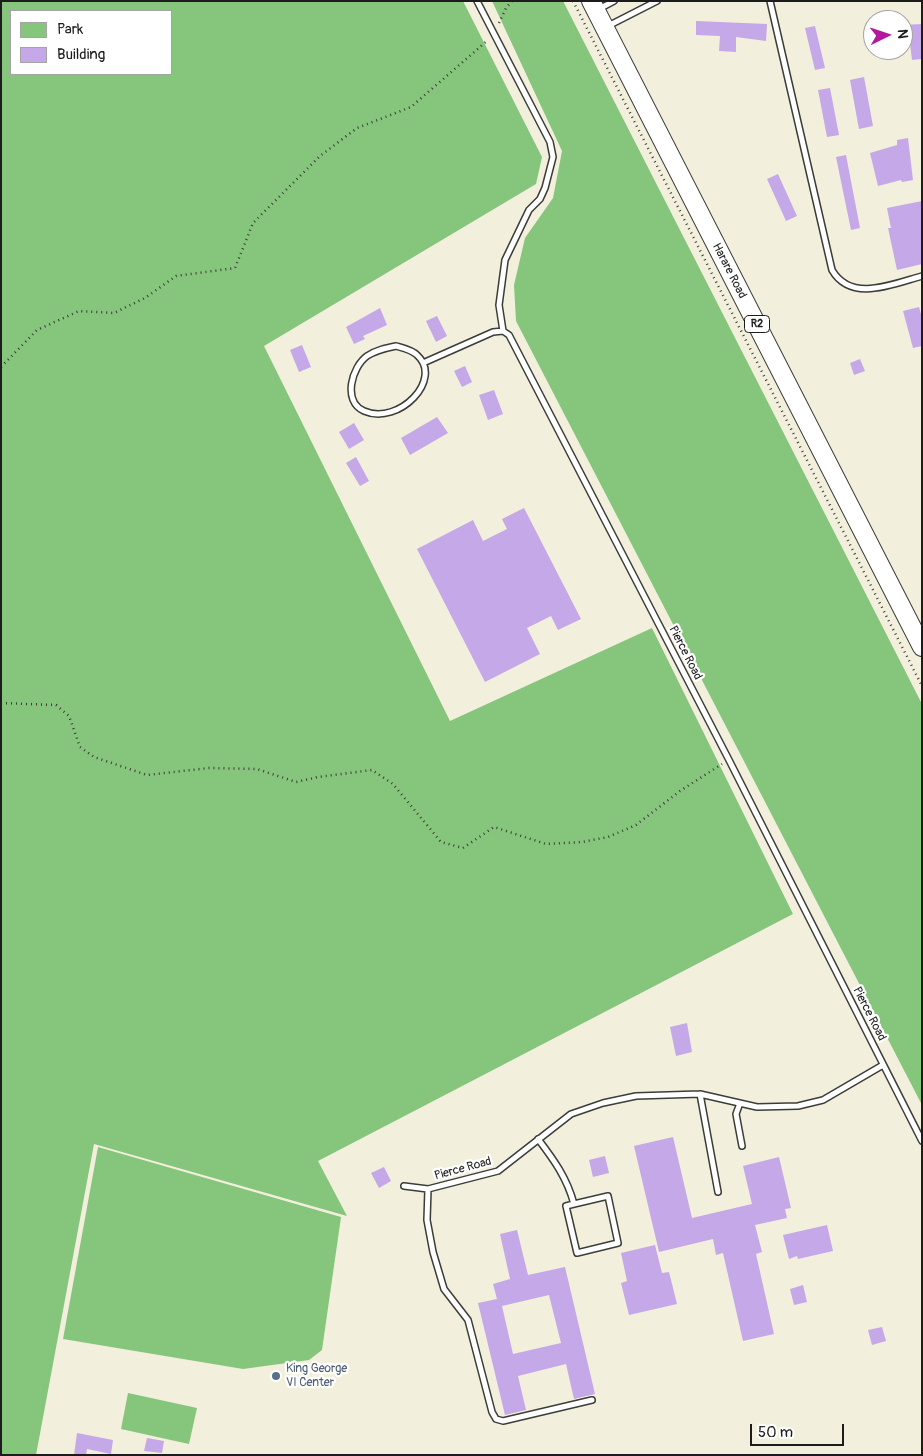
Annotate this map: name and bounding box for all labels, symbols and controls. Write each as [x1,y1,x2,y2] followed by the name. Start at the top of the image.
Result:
[10,10,172,75] legend
[863,10,913,60] north arrow
[57,20,83,39] text: Park
[894,29,911,39] text: N
[57,45,105,64] text: Building
[709,241,749,301] street label: Harare Road
[744,316,770,332] road number: R2
[665,624,705,682] street label: Pierce Road
[849,985,889,1043] street label: Pierce Road
[433,1154,493,1184] street label: Pierce Road
[286,1362,347,1390] place label: King George VI Center
[270,1370,282,1382] marker: King George VI Center
[753,1414,847,1446] scale bar
[758,1423,793,1442] text: 50 m

